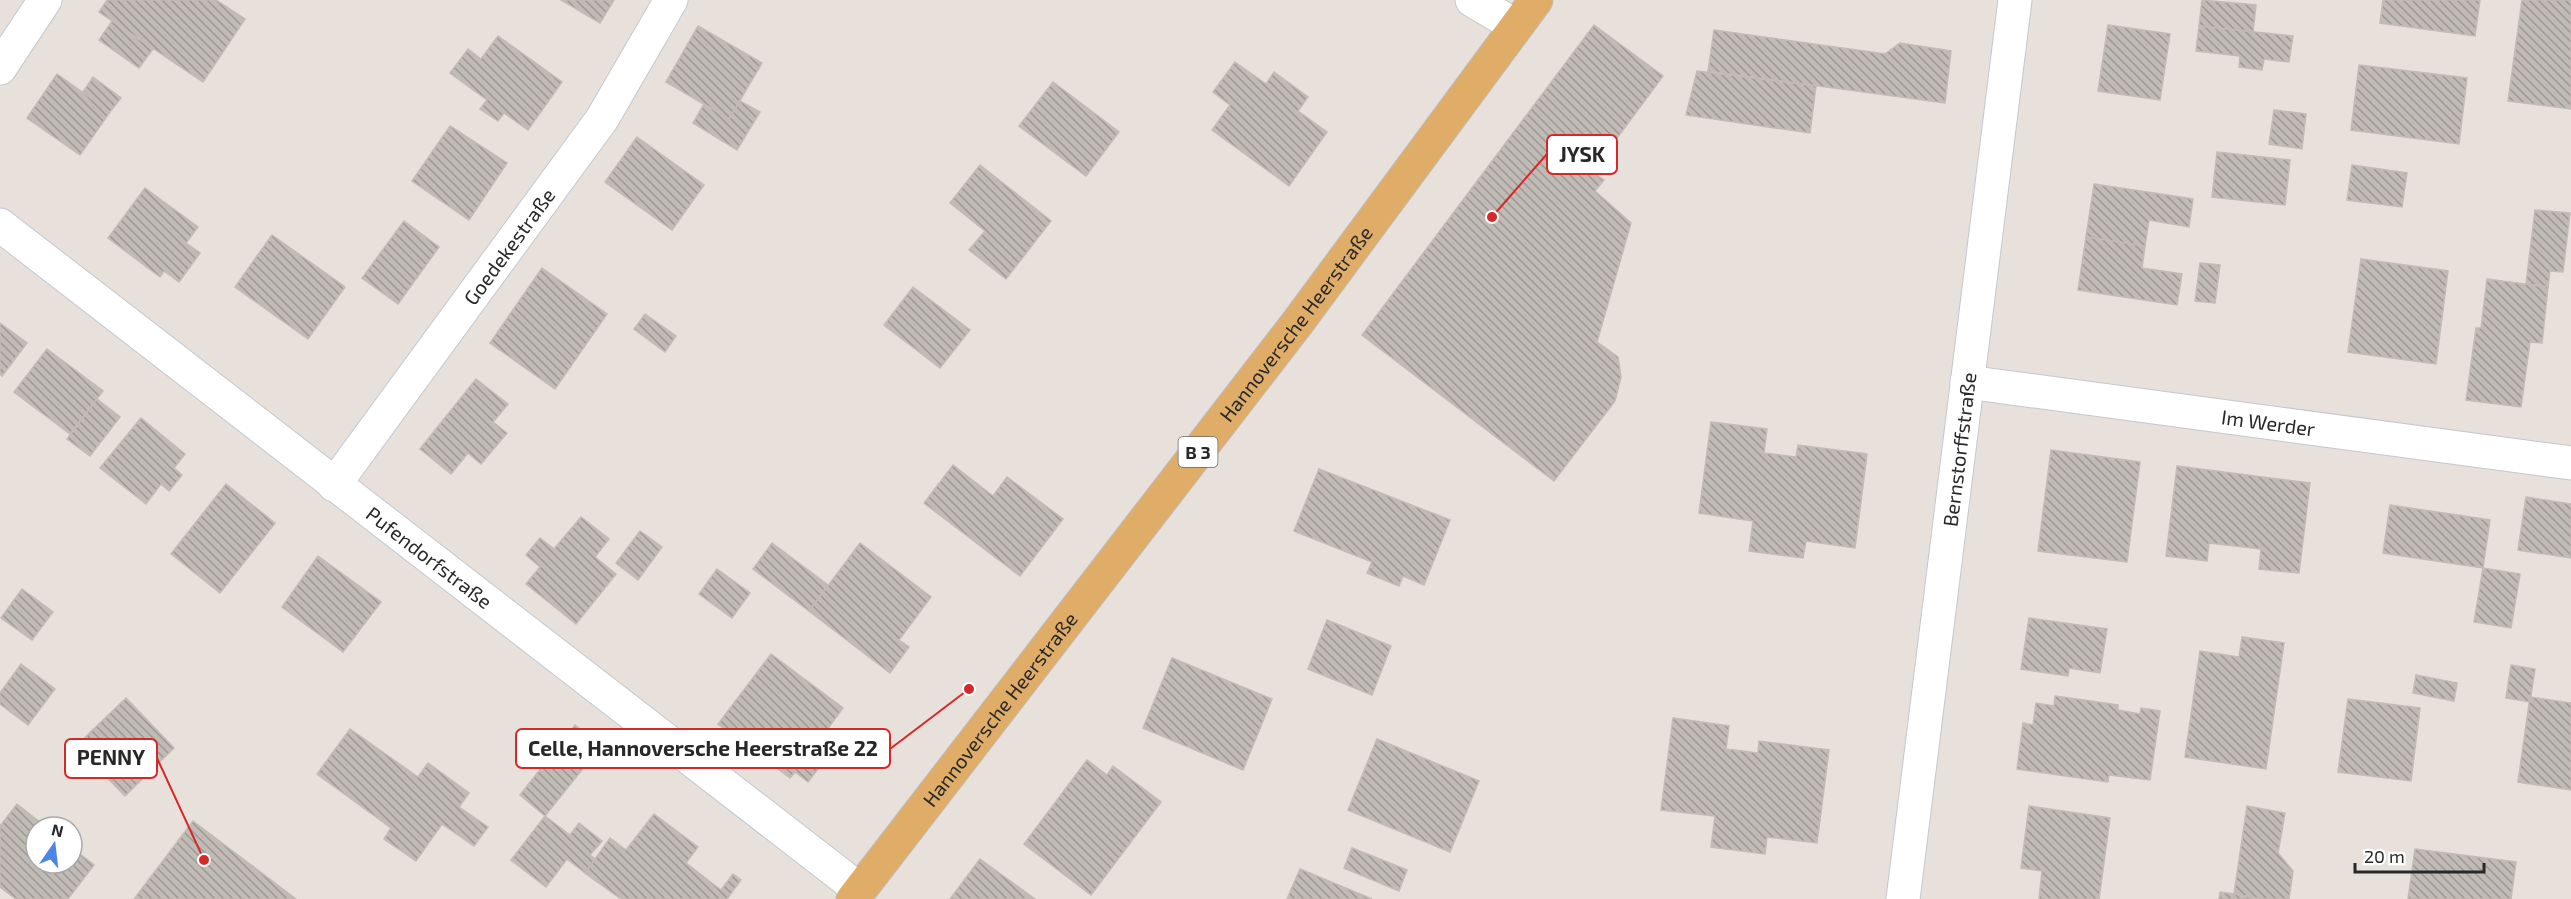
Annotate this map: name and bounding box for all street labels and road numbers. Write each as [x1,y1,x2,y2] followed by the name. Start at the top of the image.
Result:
[458,183,560,309] street label: Goedekestraße
[1214,221,1377,426] street label: Hannoversche Heerstraße
[1937,371,1981,528] street label: Bernstorffstraße
[2220,404,2317,441] street label: Im Werder
[1178,437,1218,467] road number: B 3
[362,501,497,613] street label: Pufendorfstraße
[917,607,1082,811] street label: Hannoversche Heerstraße

